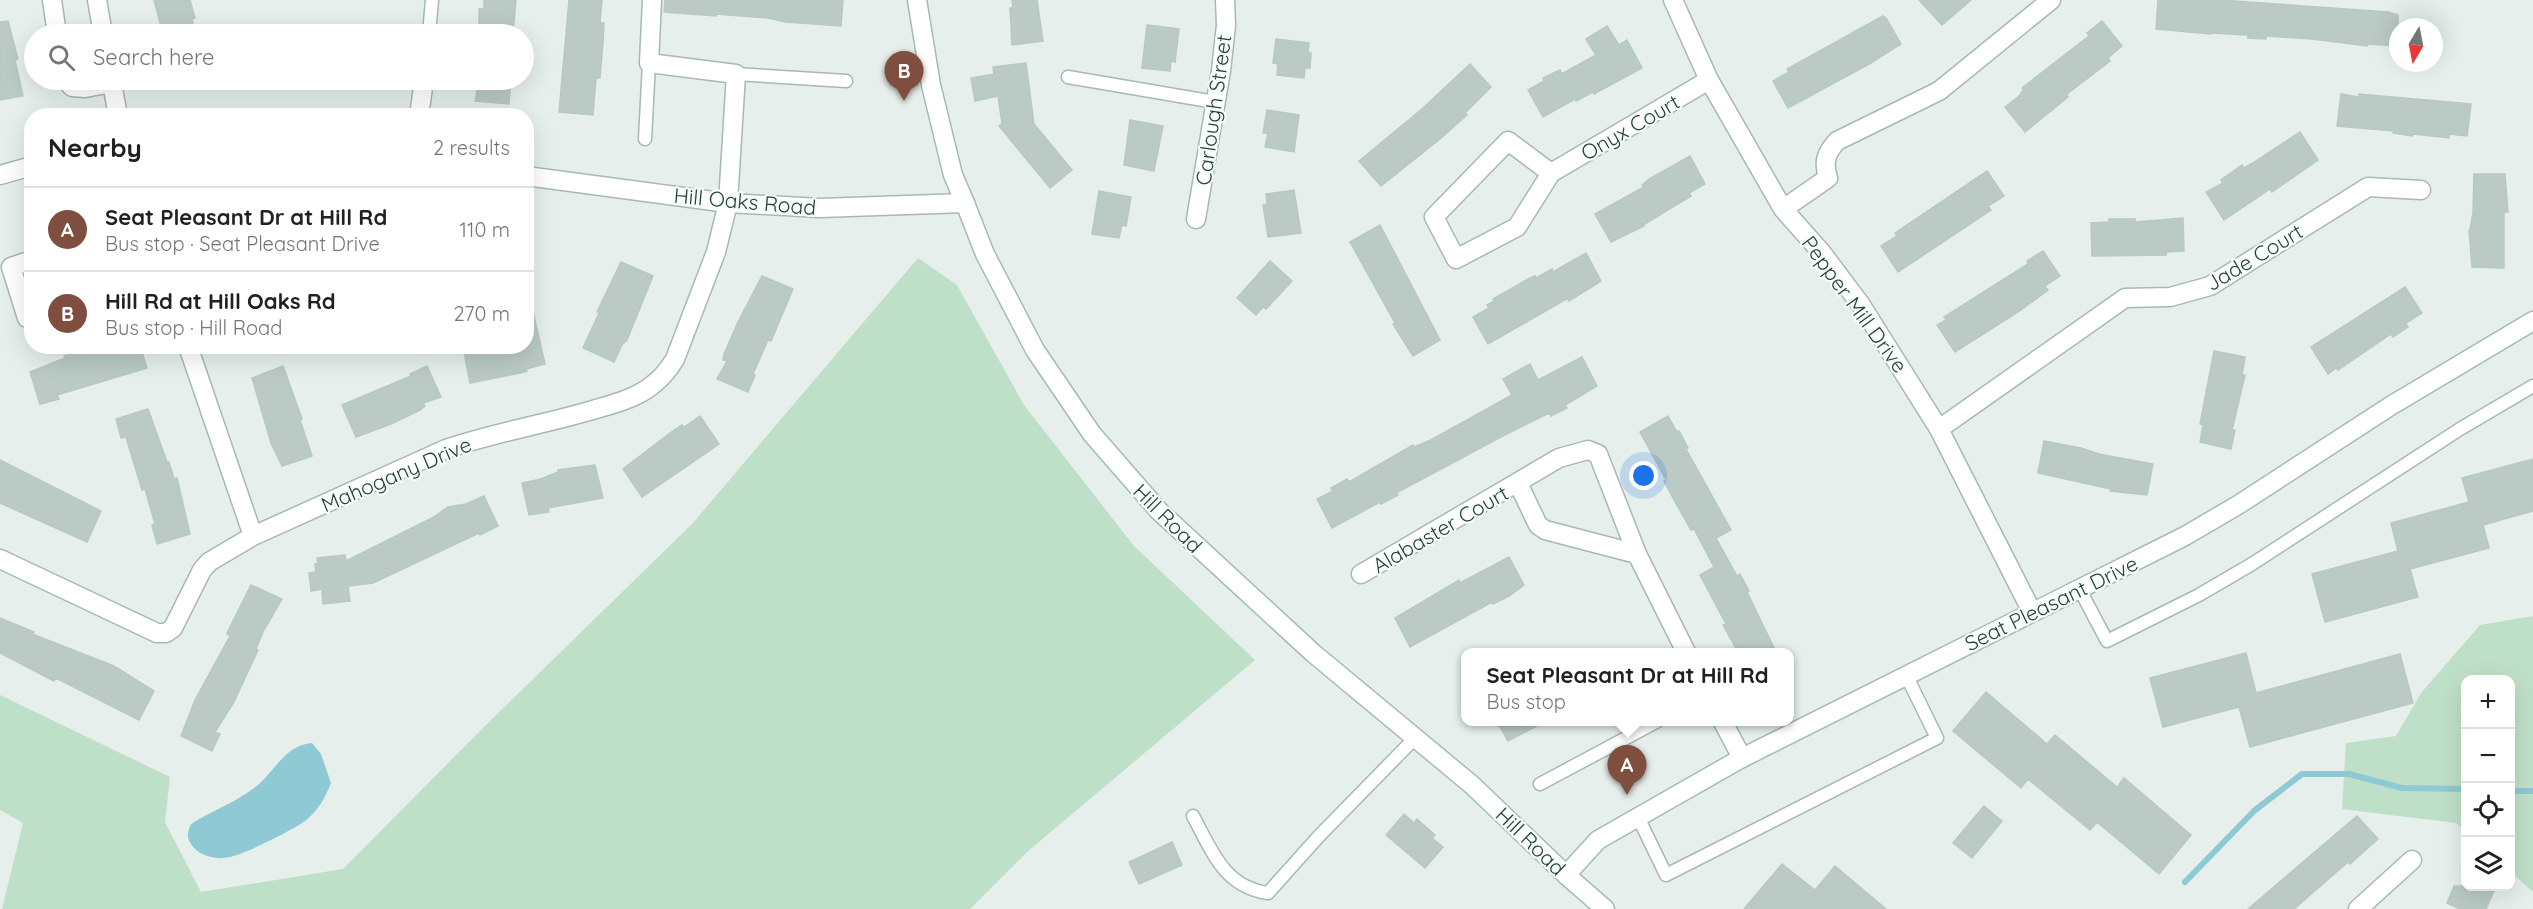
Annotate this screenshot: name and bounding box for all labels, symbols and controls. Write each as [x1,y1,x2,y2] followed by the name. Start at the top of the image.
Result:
[2389,18,2443,72] north arrow
[24,24,534,90] search box
[1190,33,1236,187] street label: Carlough Street
[45,41,78,74] icon: search
[93,43,214,71] text: Search here
[884,51,924,101] pin: B
[1576,88,1684,166] street label: Onyx Court
[48,131,142,164] text: Nearby
[433,135,510,160] text: 2 results
[673,182,817,220] street label: Hill Oaks Road
[105,203,387,231] text: Seat Pleasant Dr at Hill Rd
[61,217,74,242] text: A
[460,217,510,242] text: 110 m
[2201,218,2307,296] street label: Jade Court
[1797,230,1913,378] street label: Pepper Mill Drive
[105,231,380,256] text: Bus stop · Seat Pleasant Drive
[105,287,336,315] text: Hill Rd at Hill Oaks Rd
[61,301,74,326] text: B
[453,301,510,326] text: 270 m
[105,315,282,340] text: Bus stop · Hill Road
[317,431,475,517] street label: Mahogany Drive
[1629,461,1658,490] your location
[1128,478,1208,558] street label: Hill Road
[1367,480,1513,578] street label: Alabaster Court
[1960,550,2142,656] street label: Seat Pleasant Drive
[1461,648,1794,726] popup
[1486,661,1769,689] text: Seat Pleasant Dr at Hill Rd
[2461,675,2515,891] map controls
[2461,675,2515,729] button: +
[1486,689,1566,714] text: Bus stop
[2461,729,2515,783] button: −
[1608,746,1646,795] pin: A
[2461,783,2515,837] button: locate
[1491,801,1571,881] street label: Hill Road
[2461,837,2515,891] button: layers

